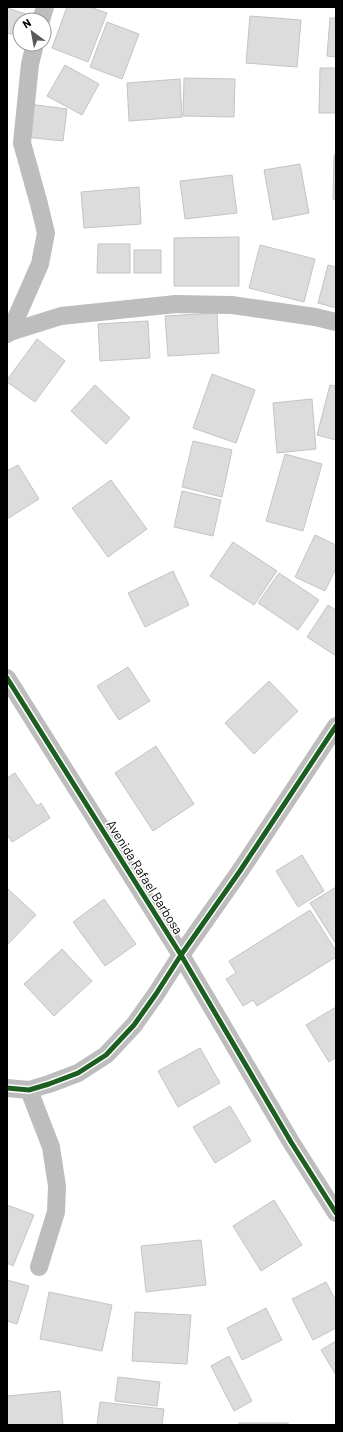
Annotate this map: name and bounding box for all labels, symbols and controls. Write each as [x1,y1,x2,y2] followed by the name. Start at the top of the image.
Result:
[12,12,52,52] north arrow
[20,16,33,31] text: N
[103,817,187,937] street label: Avenida Rafael Barbosa

